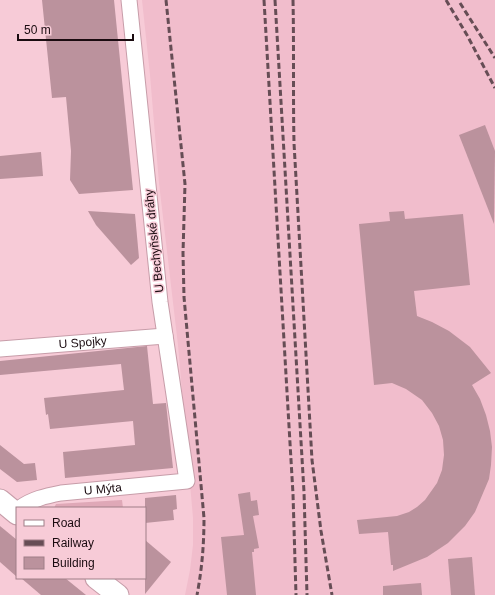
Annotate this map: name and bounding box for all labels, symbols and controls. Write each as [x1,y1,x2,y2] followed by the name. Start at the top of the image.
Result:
[18,16,133,42] scale bar
[24,23,51,37] text: 50 m
[142,189,166,293] street label: U Bechyňské dráhy
[58,334,107,351] street label: U Spojky
[83,480,123,498] street label: U Mýta
[16,507,146,579] legend
[52,516,81,530] text: Road
[52,536,94,550] text: Railway
[52,556,95,570] text: Building

